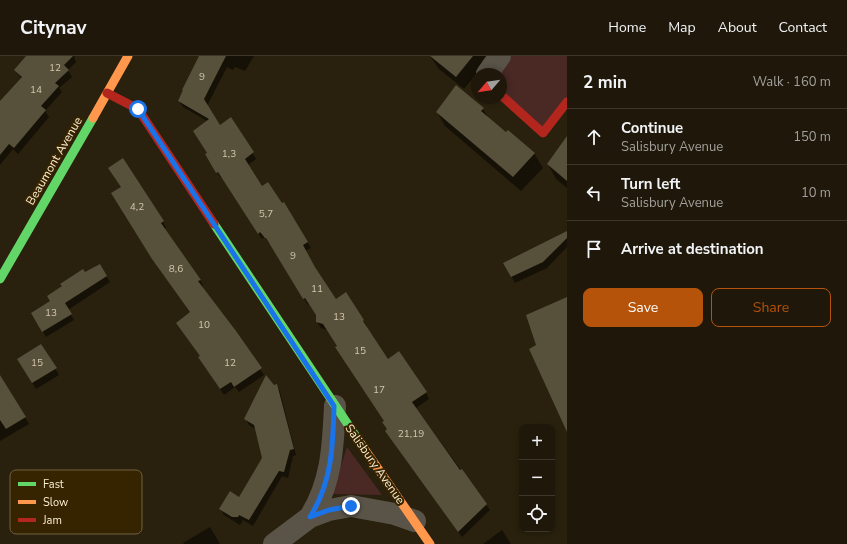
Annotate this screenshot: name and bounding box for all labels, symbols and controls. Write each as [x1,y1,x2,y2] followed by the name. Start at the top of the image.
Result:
[20,15,87,41] text: Citynav
[608,18,646,37] text: Home
[668,18,696,37] text: Map
[718,18,757,37] text: About
[779,18,827,37] text: Contact
[49,61,61,75] house number: 12
[471,68,507,104] north arrow
[199,70,205,84] house number: 9
[583,71,627,94] text: 2 min
[753,73,831,91] text: Walk · 160 m
[30,83,42,97] house number: 14
[129,100,147,118] route start
[22,114,86,208] street label: Beaumont Avenue
[621,118,683,138] text: Continue
[583,126,605,148] icon: ahead
[793,128,831,146] text: 150 m
[621,138,723,156] text: Salisbury Avenue
[222,147,236,161] house number: 1,3
[621,174,680,194] text: Turn left
[583,182,605,204] icon: left
[801,184,831,202] text: 10 m
[621,194,723,212] text: Salisbury Avenue
[130,200,144,214] house number: 4,2
[259,207,273,221] house number: 5,7
[583,238,605,260] icon: arrive
[621,239,764,259] text: Arrive at destination
[290,249,296,263] house number: 9
[169,262,183,276] house number: 8,6
[311,282,323,296] house number: 11
[583,288,703,327] button: Save
[711,288,831,327] button: Share
[45,306,57,320] house number: 13
[333,310,345,324] house number: 13
[198,318,210,332] house number: 10
[354,344,366,358] house number: 15
[31,356,43,370] house number: 15
[224,356,236,370] house number: 12
[373,383,385,397] house number: 17
[341,421,409,507] street label: Salisbury Avenue
[519,424,555,532] map controls
[519,424,555,460] button: +
[398,427,424,441] house number: 21,19
[519,460,555,496] button: −
[10,470,142,534] legend
[43,477,64,492] text: Fast
[43,495,68,510] text: Slow
[519,496,555,532] button: locate
[342,497,360,515] route end
[42,513,62,528] text: Jam

